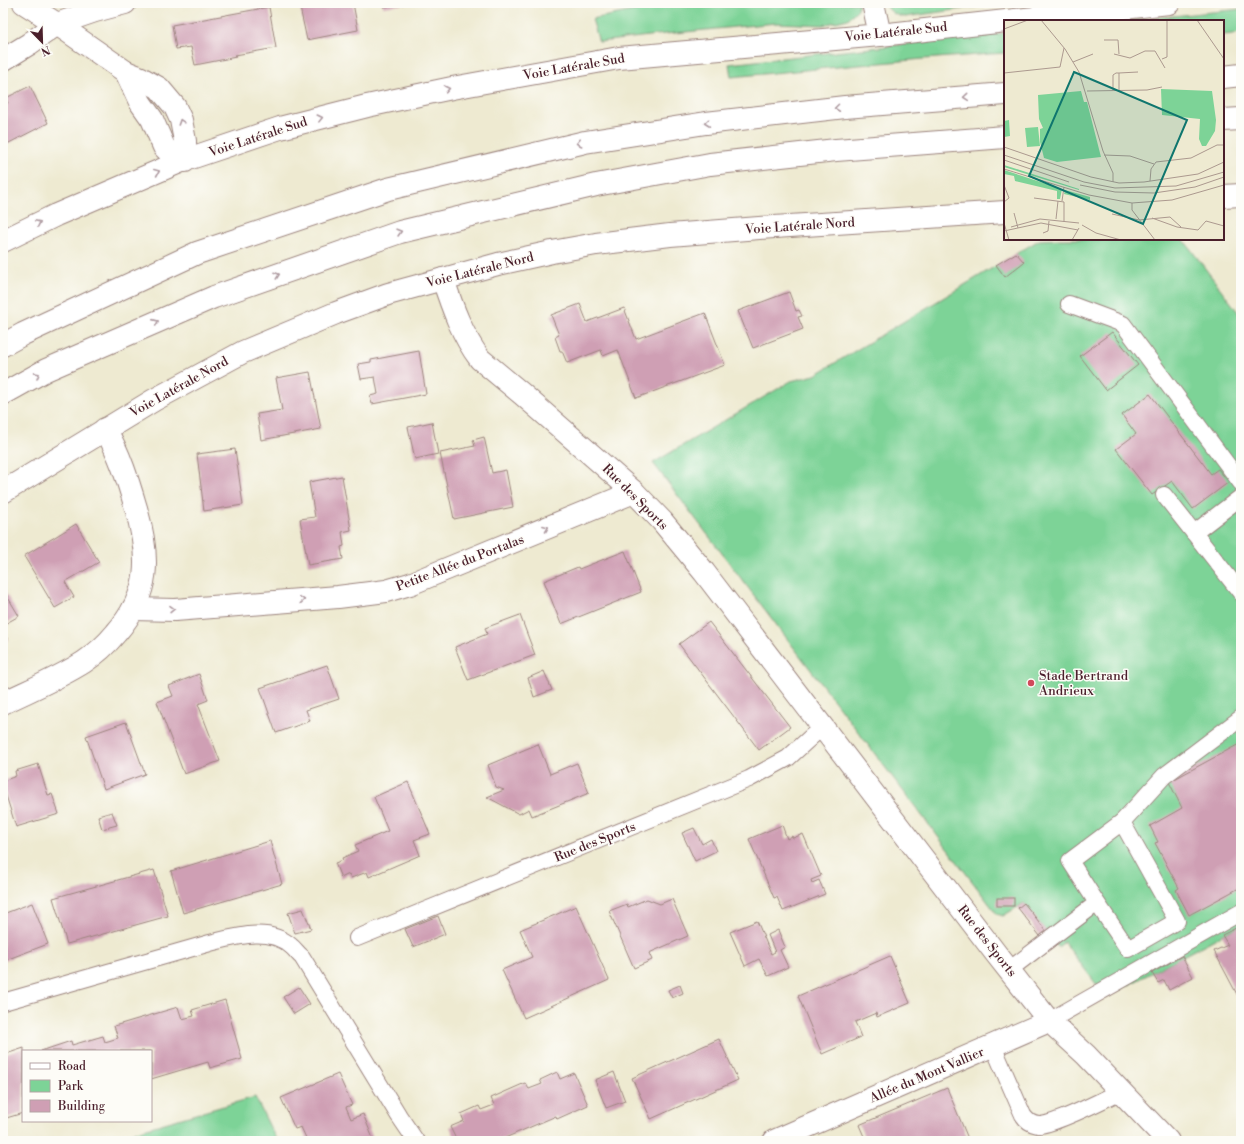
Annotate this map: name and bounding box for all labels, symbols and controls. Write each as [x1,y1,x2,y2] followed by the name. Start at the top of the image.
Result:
[843,19,949,45] street label: Voie Latérale Sud
[1004,20,1224,240] inset map
[22,22,62,62] north arrow
[39,42,52,59] text: N
[521,50,627,84] street label: Voie Latérale Sud
[444,86,450,94] one-way arrow
[963,92,969,101] one-way arrow
[834,103,840,112] one-way arrow
[206,113,310,161] street label: Voie Latérale Sud
[317,114,324,122] one-way arrow
[704,118,710,127] one-way arrow
[177,119,186,126] one-way arrow
[576,139,582,147] one-way arrow
[153,169,161,177] one-way arrow
[743,214,856,238] street label: Voie Latérale Nord
[34,220,41,228] one-way arrow
[396,228,403,237] one-way arrow
[424,249,536,291] street label: Voie Latérale Nord
[273,271,280,279] one-way arrow
[151,319,159,327] one-way arrow
[126,353,232,421] street label: Voie Latérale Nord
[33,373,40,380] one-way arrow
[599,461,671,533] street label: Rue des Sports
[542,525,549,533] one-way arrow
[394,531,527,595] street label: Petite Allée du Portalas
[299,596,305,605] one-way arrow
[169,605,175,614] one-way arrow
[1038,668,1129,699] place label: Stade Bertrand Andrieux
[1026,678,1036,688] marker: Stade Bertrand Andrieux
[552,818,638,866] street label: Rue des Sports
[954,902,1020,980] street label: Rue des Sports
[867,1044,987,1107] street label: Allée du Mont Vallier
[22,1050,152,1122] legend
[58,1059,86,1074] text: Road
[58,1079,84,1094] text: Park
[57,1099,106,1114] text: Building

